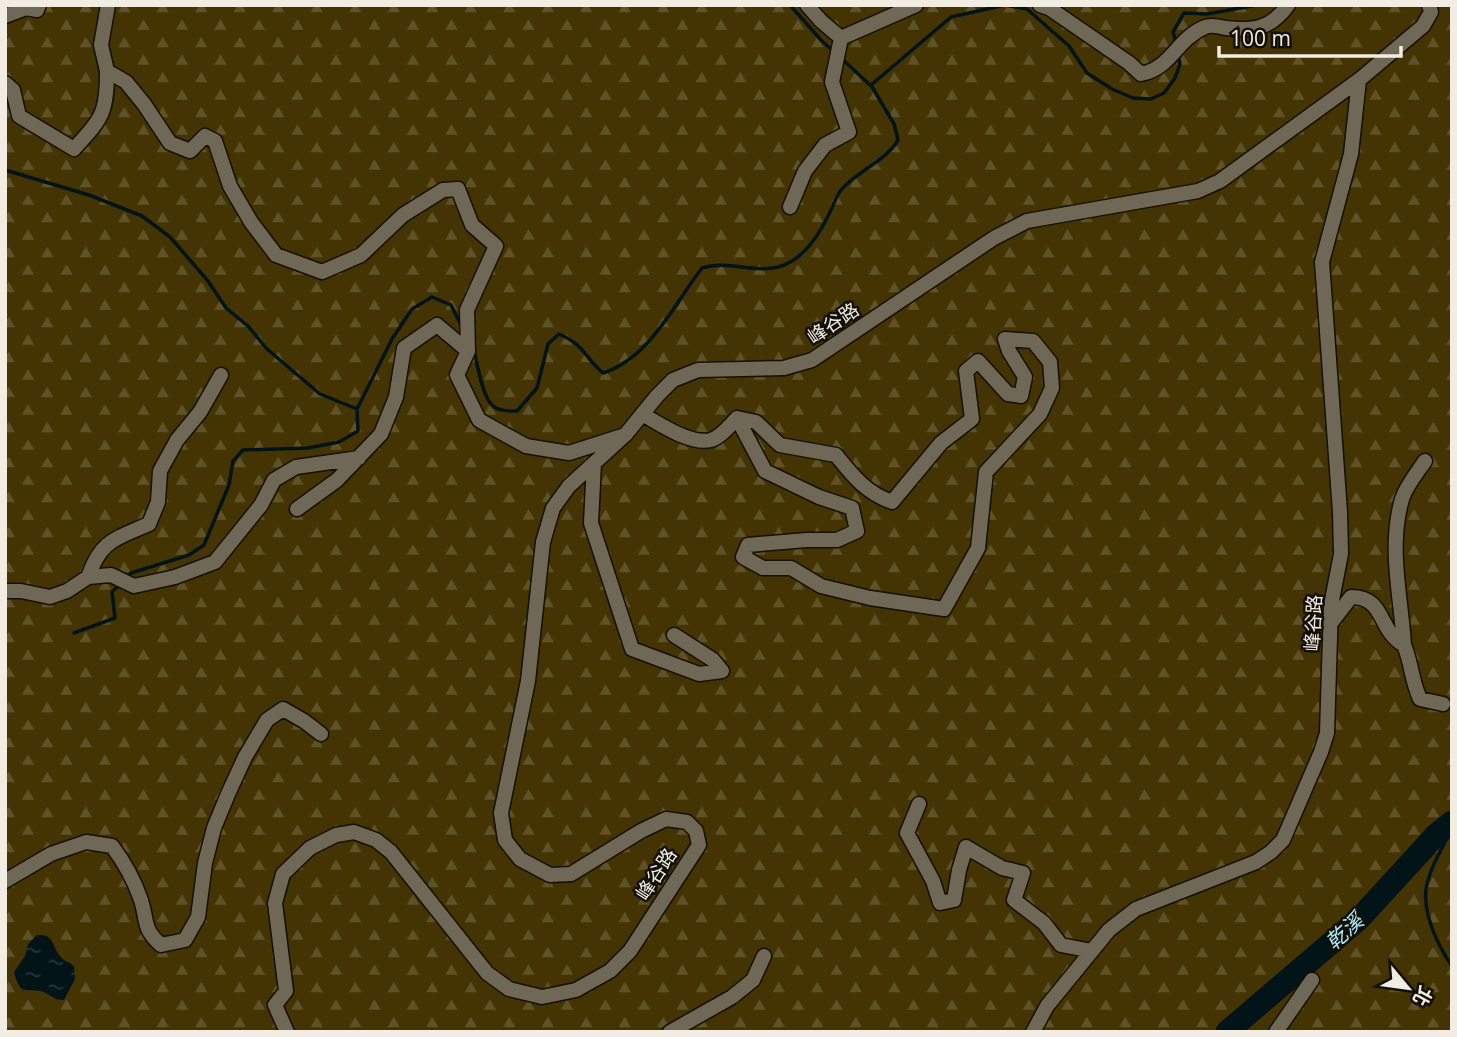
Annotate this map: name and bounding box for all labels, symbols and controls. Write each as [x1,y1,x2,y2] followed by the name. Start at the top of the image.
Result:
[1219,14,1401,58] scale bar
[1230,24,1291,52] text: 100 m
[802,296,864,350] street label: 峰谷路
[1299,594,1327,652] street label: 峰谷路
[630,843,682,905] street label: 峰谷路
[1319,905,1371,955] water label: 乾溪
[1373,953,1443,1023] north arrow
[1407,982,1439,1011] text: 北

